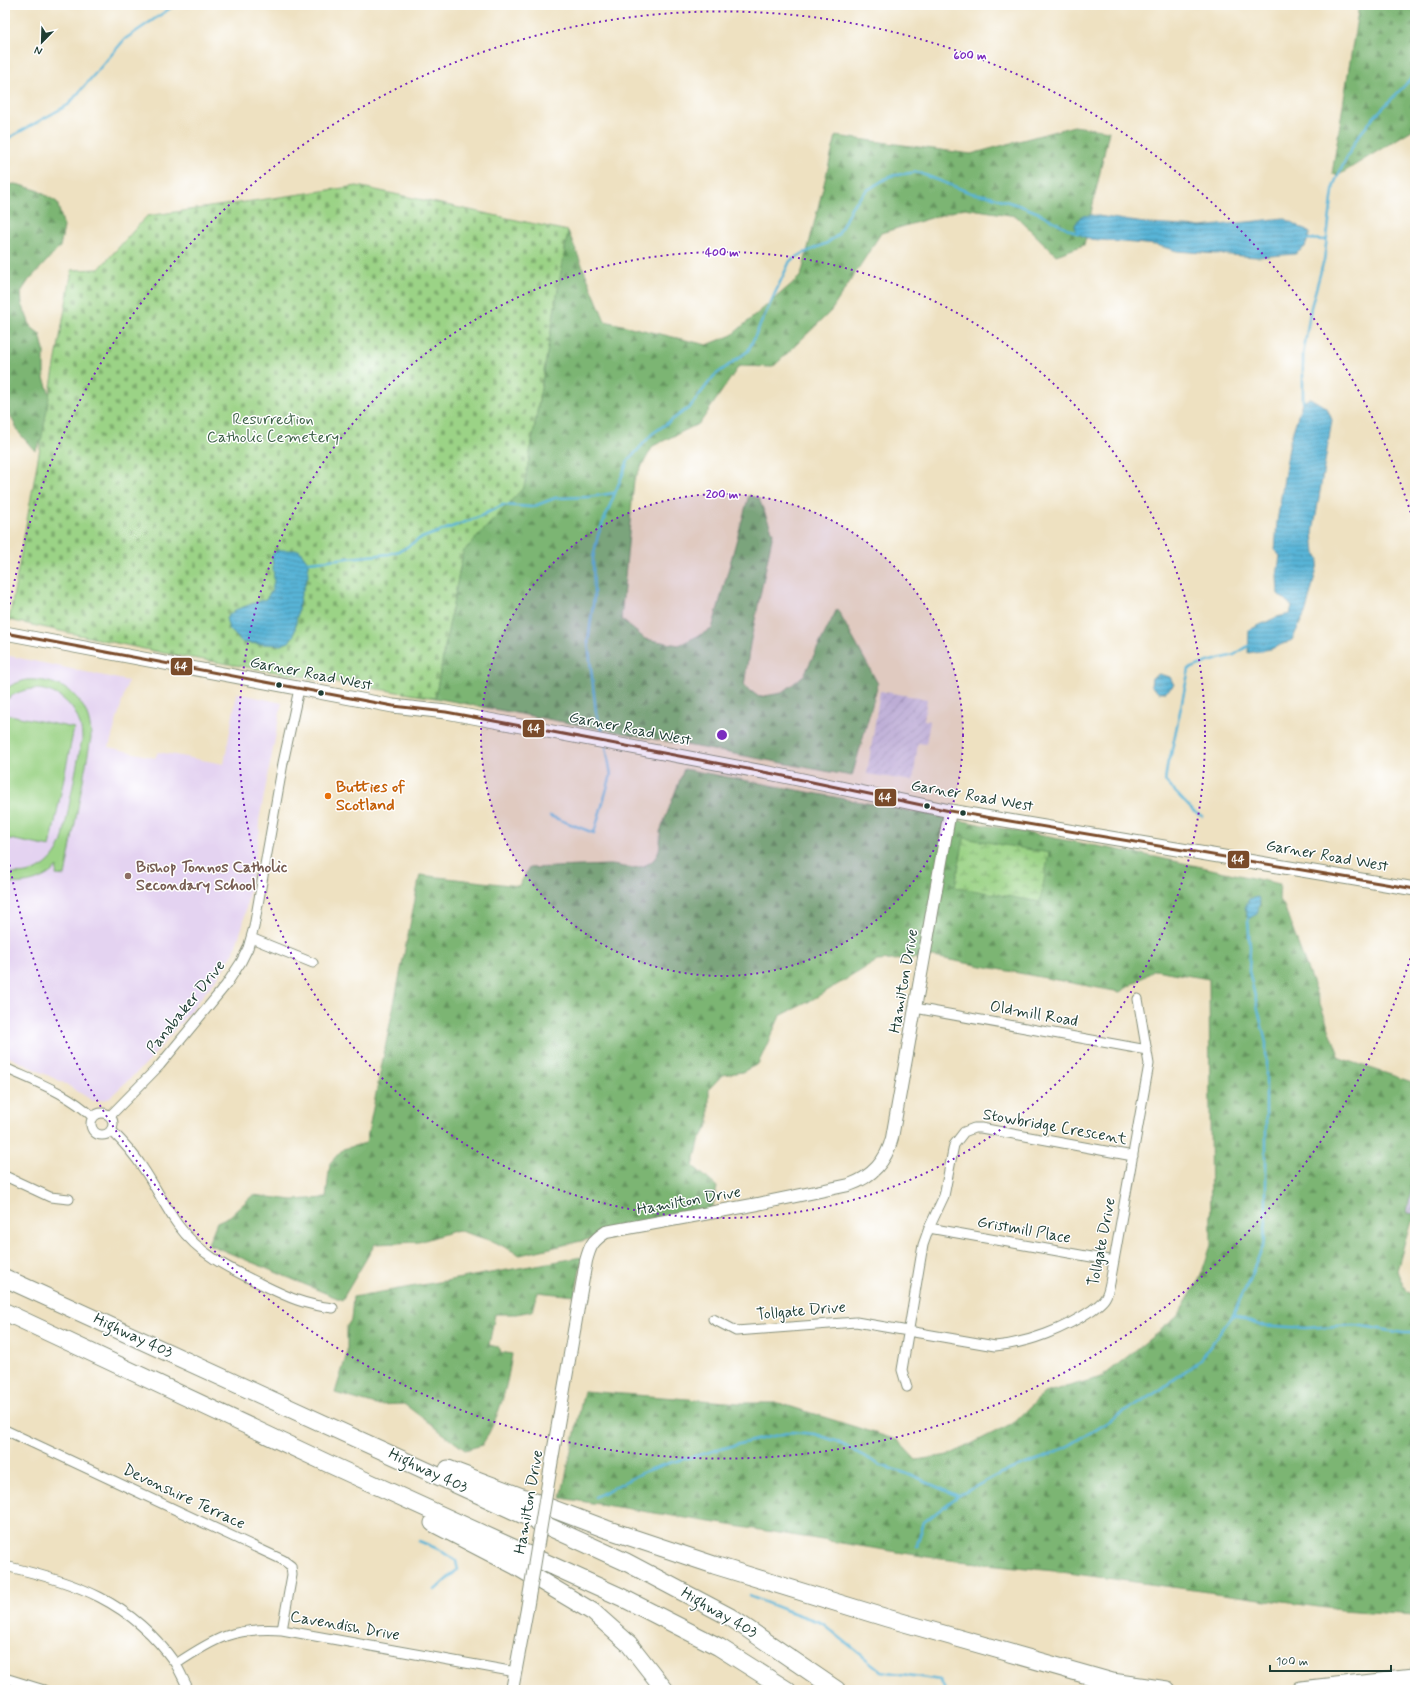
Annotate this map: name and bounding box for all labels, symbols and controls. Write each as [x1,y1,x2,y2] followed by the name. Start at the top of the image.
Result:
[22,22,62,62] north arrow
[32,42,45,58] text: N
[953,48,987,64] text: 600 m
[705,245,739,261] text: 400 m
[207,409,339,448] park label: Resurrection Catholic Cemetery
[706,487,739,503] text: 200 m
[248,652,374,696] street label: Garner Road West
[170,657,193,676] line badge: 44
[174,660,188,674] text: 44
[274,680,284,690] unlabelled marker
[316,688,326,698] unlabelled marker
[567,707,693,751] street label: Garner Road West
[522,719,545,738] line badge: 44
[527,722,541,736] text: 44
[715,728,729,742] centre of rings
[909,775,1035,817] street label: Garner Road West
[336,777,405,816] place label: Butties of Scotland
[874,788,897,807] line badge: 44
[323,791,333,801] marker: Butties of Scotland
[878,791,892,805] text: 44
[922,801,932,811] unlabelled marker
[958,808,968,818] unlabelled marker
[1264,835,1390,877] street label: Garner Road West
[1227,850,1250,869] line badge: 44
[1231,853,1245,867] text: 44
[136,857,288,896] place label: Bishop Tonnos Catholic Secondary School
[123,871,133,881] marker: Bishop Tonnos Catholic Secondary School
[884,927,924,1035] street label: Hamilton Drive
[142,956,230,1058] street label: Panabaker Drive
[988,996,1080,1032] street label: Oldmill Road
[981,1104,1129,1150] street label: Stowbridge Crescent
[635,1181,743,1221] street label: Hamilton Drive
[1083,1196,1121,1288] street label: Tollgate Drive
[975,1211,1073,1249] street label: Gristmill Place
[755,1297,847,1325] street label: Tollgate Drive
[90,1308,176,1365] street label: Highway 403
[385,1443,471,1500] street label: Highway 403
[509,1448,549,1556] street label: Hamilton Drive
[119,1459,249,1535] street label: Devonshire Terrace
[676,1583,762,1644] street label: Highway 403
[288,1606,402,1646] street label: Cavendish Drive
[1270,1647,1391,1673] scale bar
[1276,1654,1308,1670] text: 100 m

